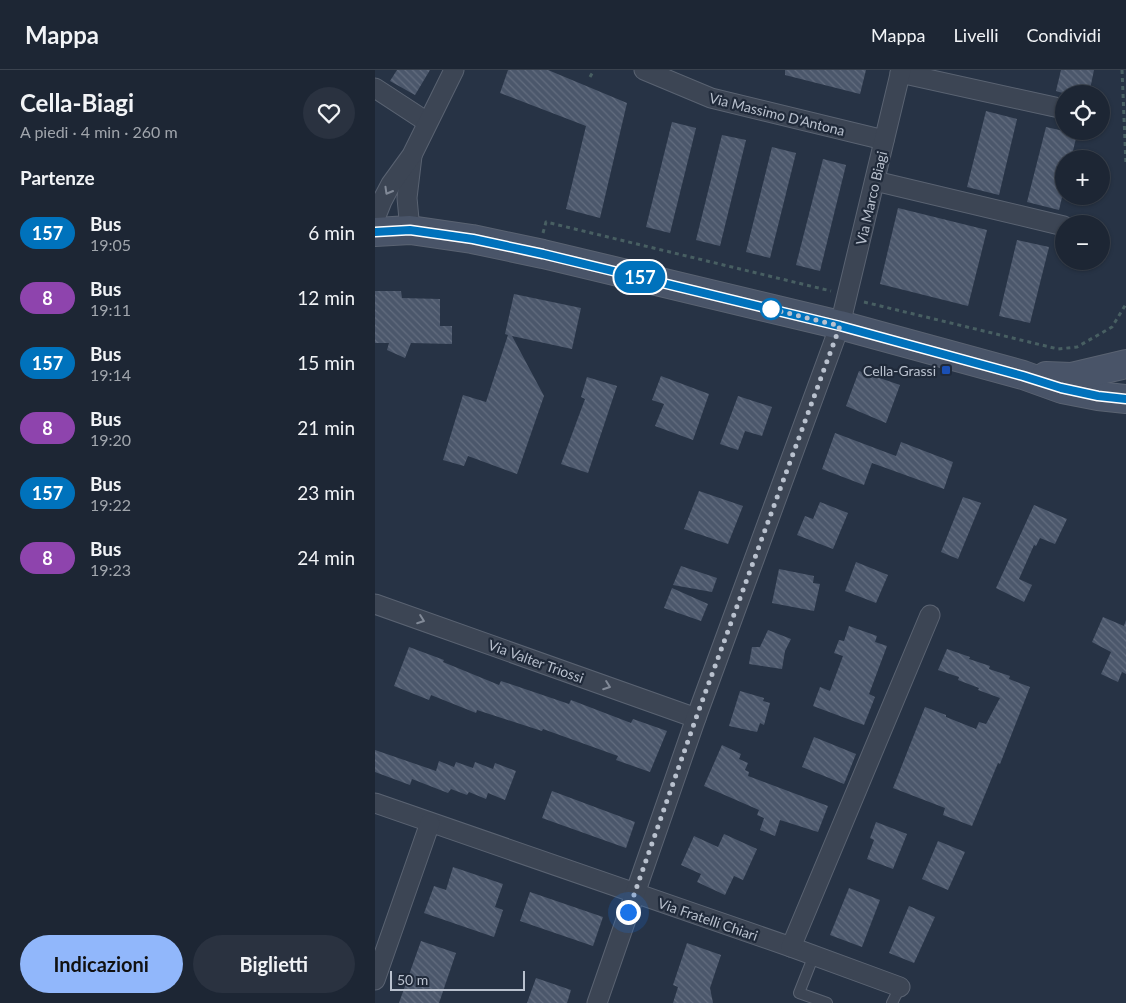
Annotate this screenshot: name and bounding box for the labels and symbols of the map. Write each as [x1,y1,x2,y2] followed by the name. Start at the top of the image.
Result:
[707,89,847,139] street label: Via Massimo D'Antona
[852,149,890,247] street label: Via Marco Biagi
[384,185,394,194] one-way arrow
[611,261,669,293] line badge: 157
[760,298,782,320] unlabelled marker
[863,362,936,379] place label: Cella-Grassi
[940,364,952,376] marker: Cella-Grassi
[416,614,425,624] one-way arrow
[486,636,586,686] street label: Via Valter Triossi
[602,680,611,690] one-way arrow
[656,894,760,944] street label: Via Fratelli Chiari
[616,900,641,925] your location
[390,968,525,991] scale bar

